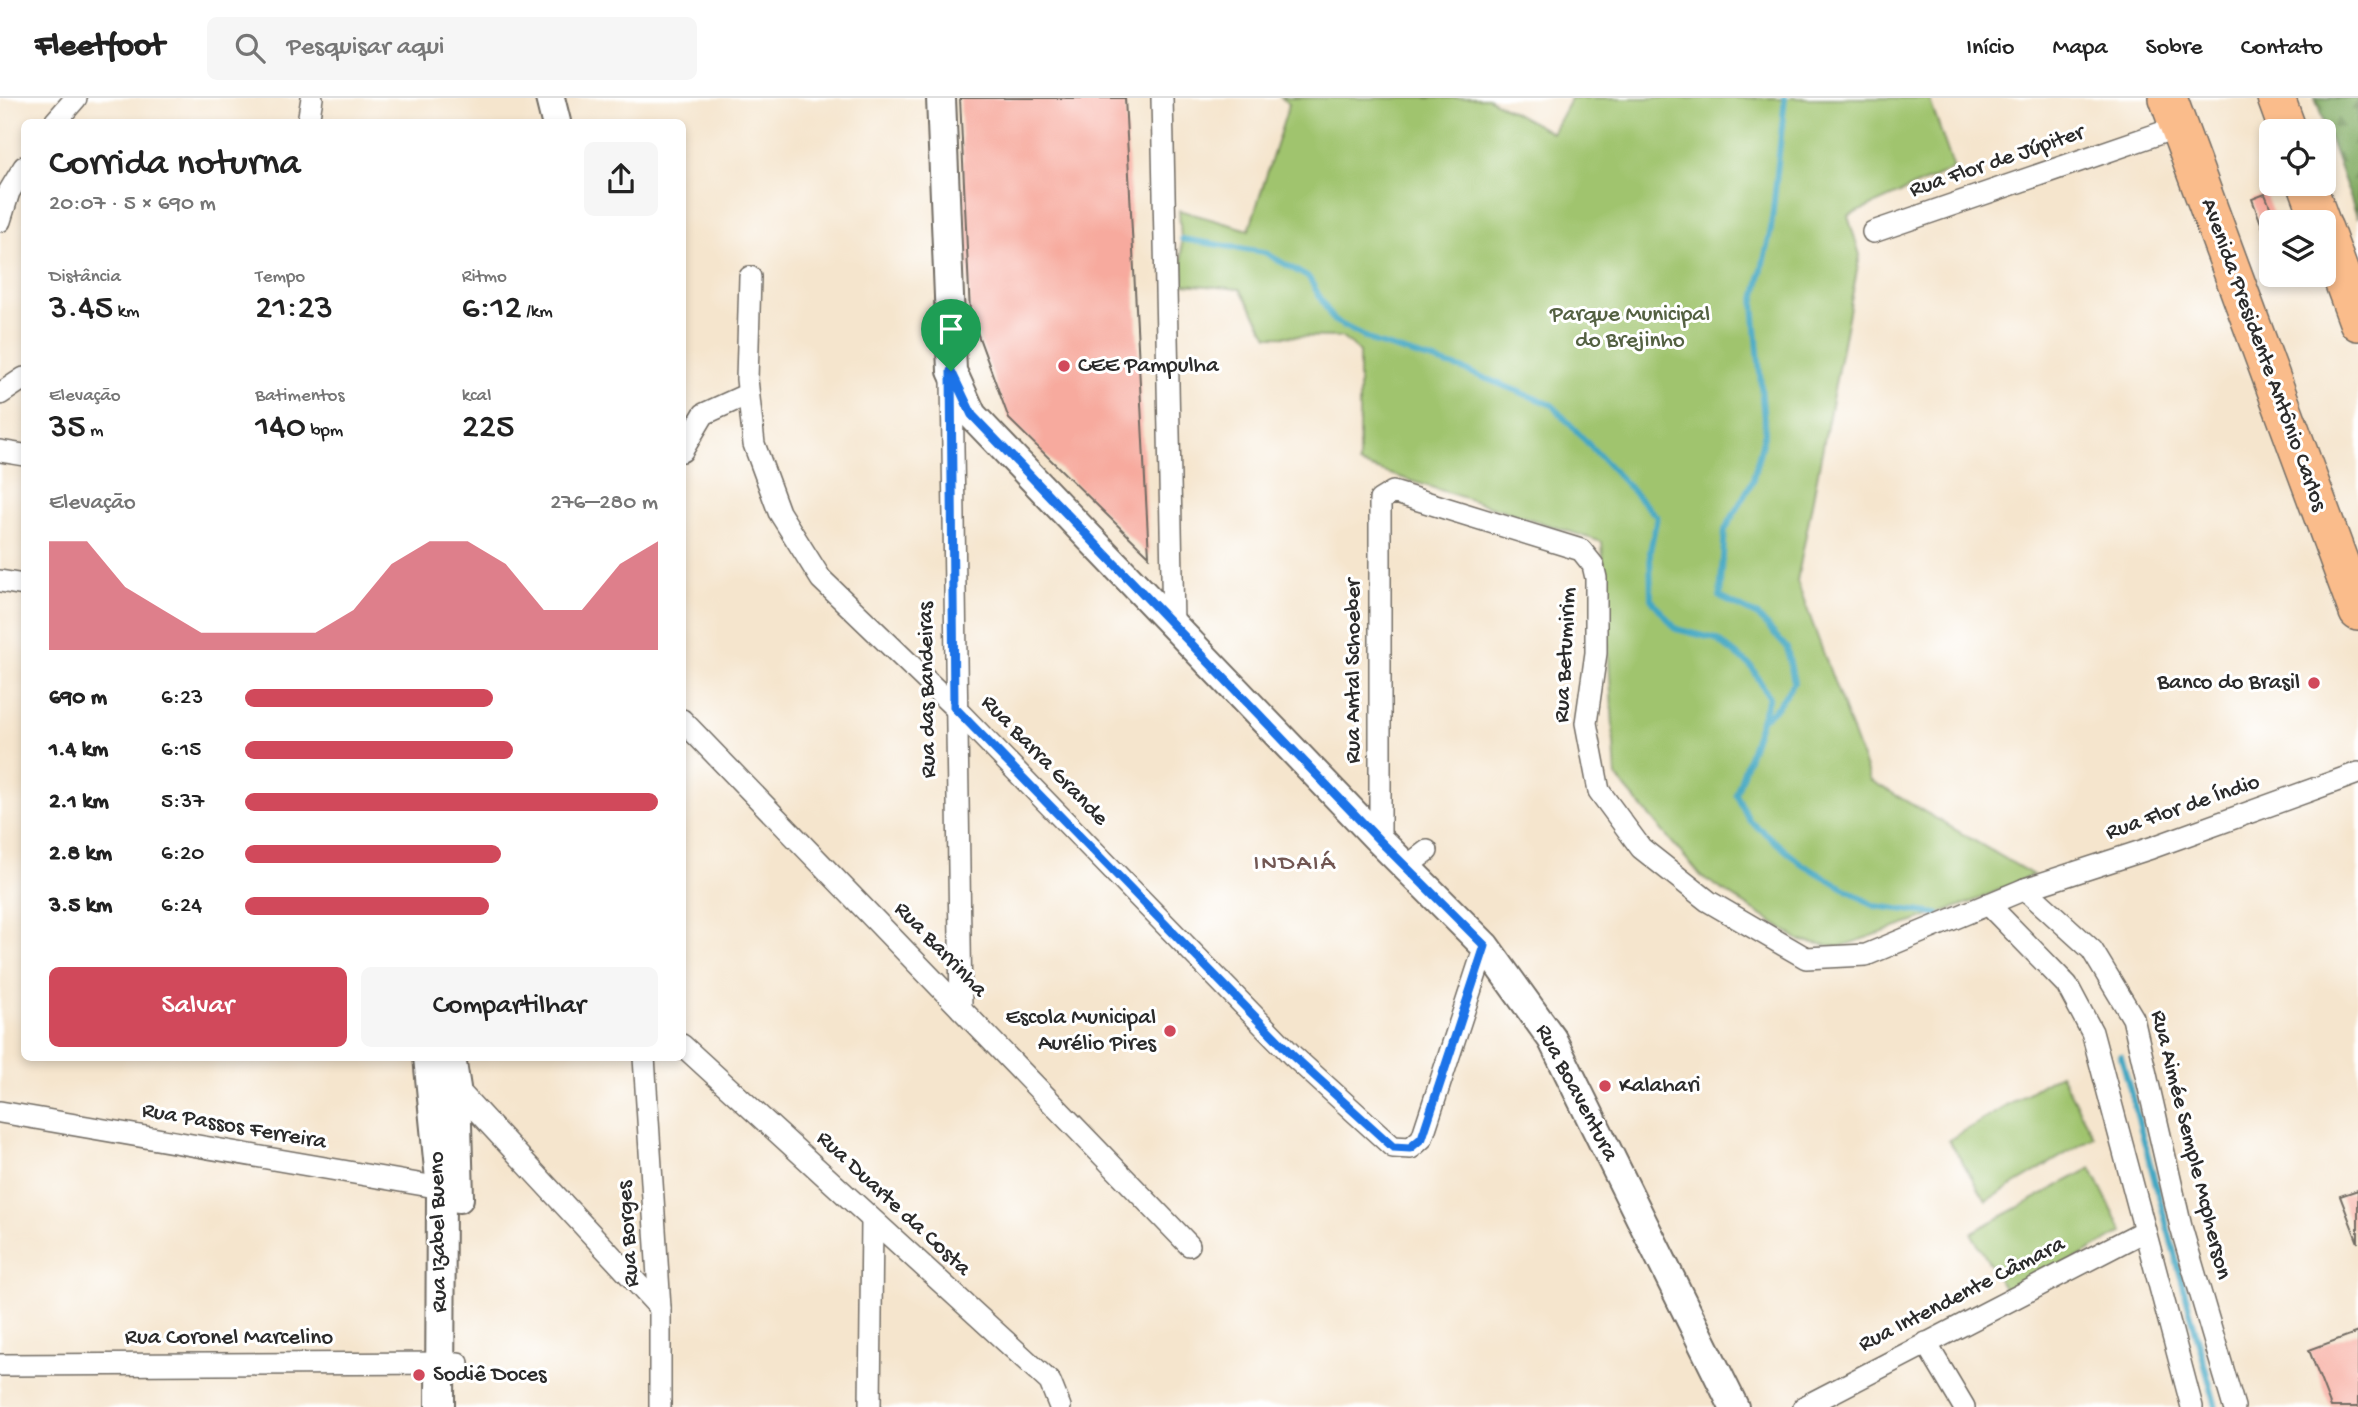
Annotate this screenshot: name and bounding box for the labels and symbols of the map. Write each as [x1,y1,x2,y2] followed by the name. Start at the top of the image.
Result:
[1906,119,2090,205] street label: Rua Flor de Júpiter
[2194,195,2332,515] street label: Avenida Presidente Antônio Carlos
[921,299,981,371] pin
[1549,302,1710,355] park label: Parque Municipal do Brejinho
[1078,353,1220,380] place label: CEE Pampulha
[1056,358,1072,374] marker: CEE Pampulha
[1341,577,1368,764] street label: Rua Antal Schoeber
[1549,587,1583,723] street label: Rua Betumirim
[913,601,943,778] street label: Rua das Bandeiras
[2156,670,2300,697] place label: Banco do Brasil
[2306,675,2322,691] marker: Banco do Brasil
[975,690,1114,833] street label: Rua Barra Grande
[2102,769,2264,847] street label: Rua Flor de Índio
[1253,850,1337,879] district label: INDAIÁ
[888,896,993,1004] street label: Rua Barrinha
[1006,1005,1157,1058] place label: Escola Municipal Aurélio Pires
[2143,1008,2237,1282] street label: Rua Aimée Semple Mcpherson
[1529,1020,1624,1167] street label: Rua Boaventura
[1162,1023,1178,1039] marker: Escola Municipal Aurélio Pires
[1619,1073,1701,1100] place label: Kalahari
[1597,1078,1613,1094] marker: Kalahari
[140,1097,330,1157] street label: Rua Passos Ferreira
[810,1126,977,1283] street label: Rua Duarte da Costa
[424,1151,454,1313] street label: Rua Izabel Bueno
[612,1180,646,1288] street label: Rua Borges
[1854,1231,2071,1359] street label: Rua Intendente Câmara
[125,1325,333,1352] street label: Rua Coronel Marcelino
[433,1362,547,1389] place label: Sodiê Doces
[411,1367,427,1383] marker: Sodiê Doces

